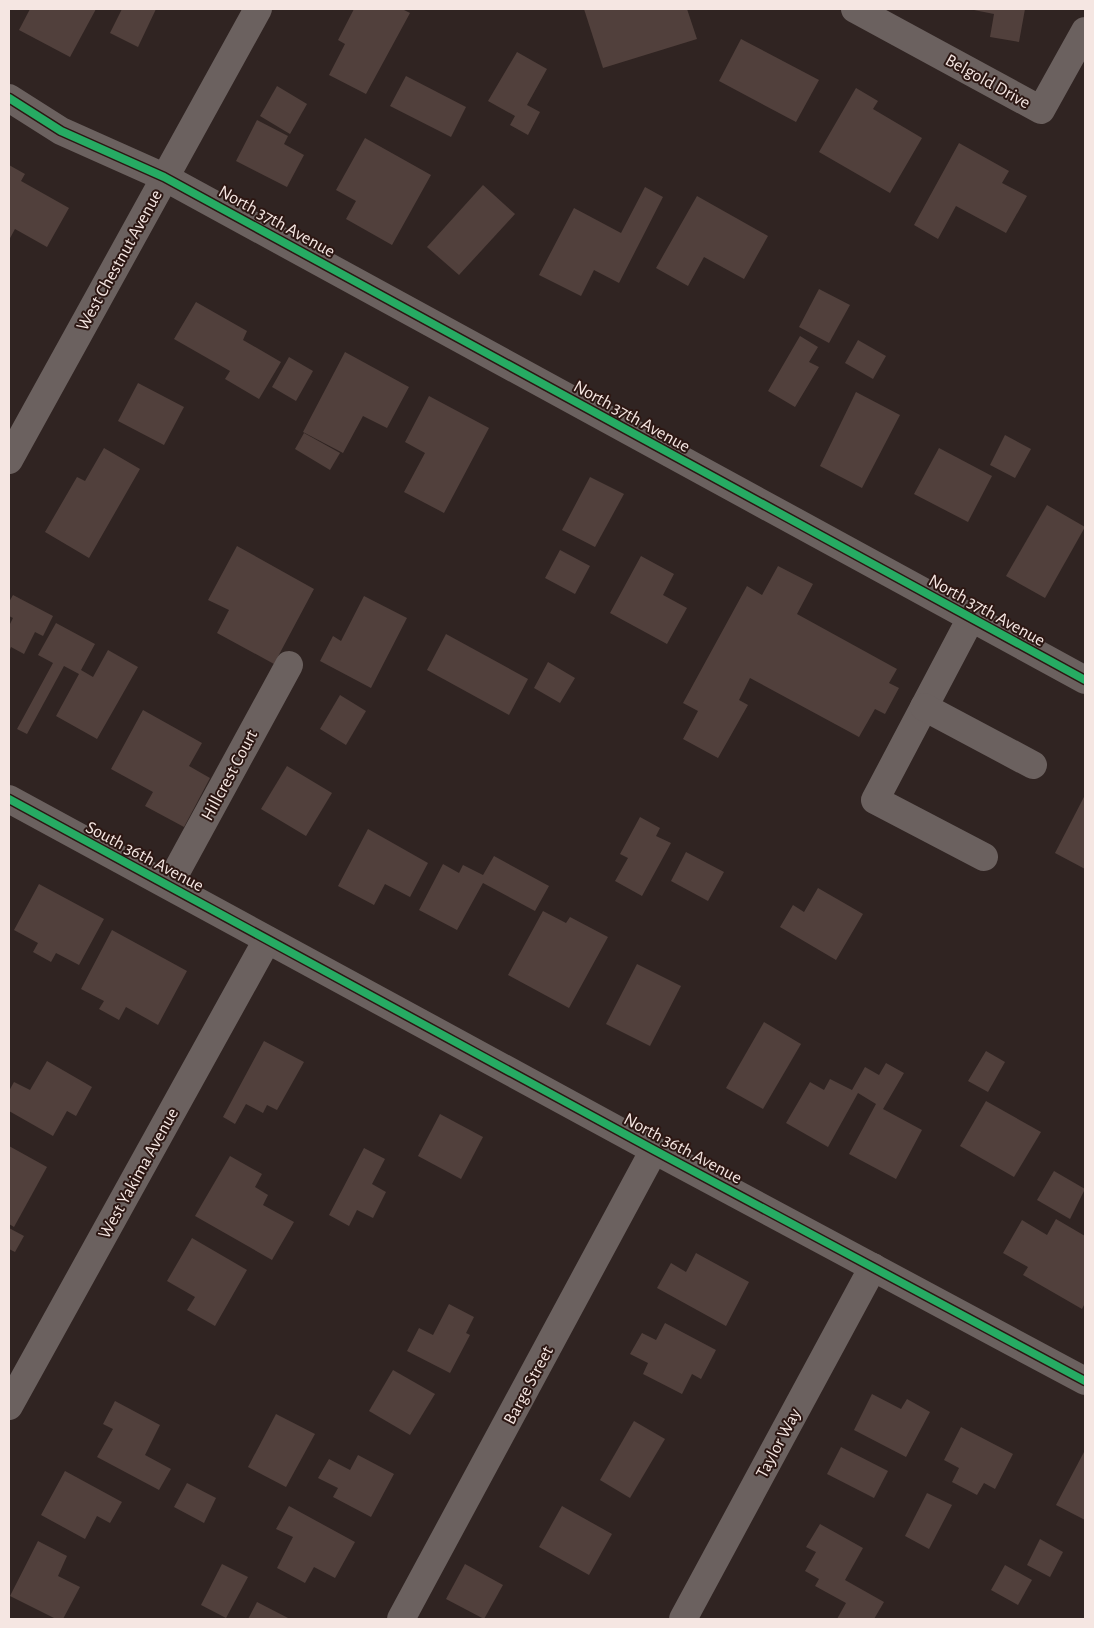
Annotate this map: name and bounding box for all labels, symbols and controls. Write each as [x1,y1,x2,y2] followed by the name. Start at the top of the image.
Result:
[942,51,1033,113] street label: Belgold Drive
[215,183,338,261] street label: North 37th Avenue
[74,187,166,334] street label: West Chestnut Avenue
[570,378,693,456] street label: North 37th Avenue
[925,572,1048,650] street label: North 37th Avenue
[198,727,261,824] street label: Hillcrest Court
[83,818,206,895] street label: South 36th Avenue
[96,1105,182,1242] street label: West Yakima Avenue
[621,1110,745,1188] street label: North 36th Avenue
[501,1343,557,1428] street label: Barge Street
[753,1405,805,1481] street label: Taylor Way

